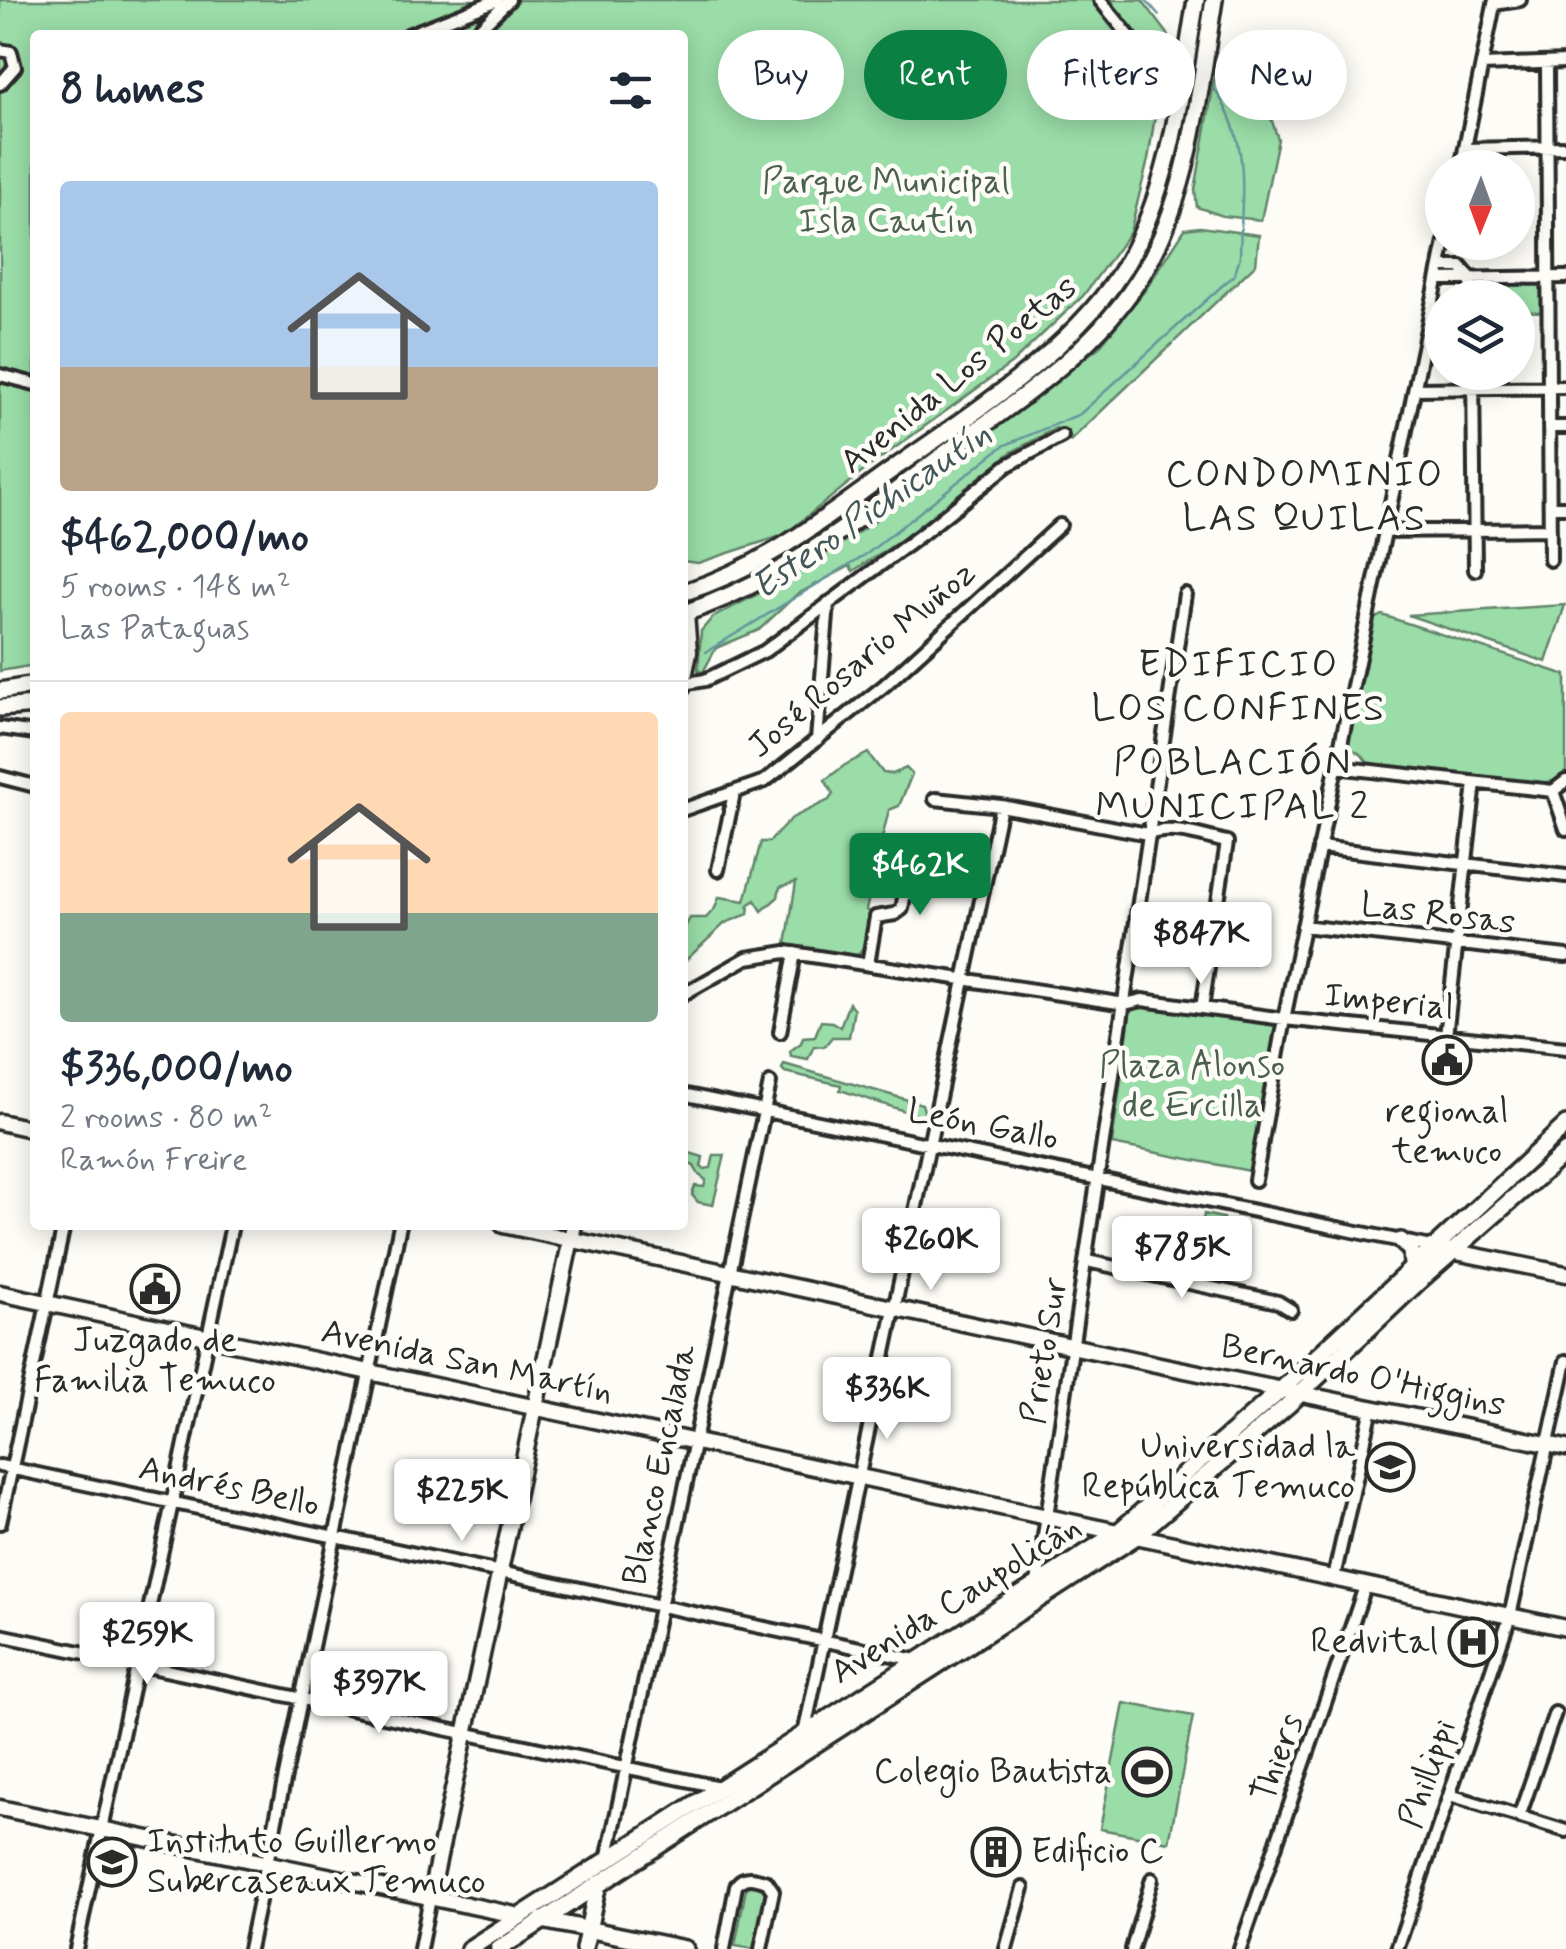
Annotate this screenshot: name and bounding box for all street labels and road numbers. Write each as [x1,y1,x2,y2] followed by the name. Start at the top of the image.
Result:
[831,265,1087,485] street label: Avenida Los Poetas
[738,551,986,769] street label: José Rosario Muñoz
[1358,882,1518,946] street label: Las Rosas
[1322,972,1456,1032] street label: Imperial
[904,1088,1062,1162] street label: León Gallo
[1011,1274,1079,1427] street label: Prieto Sur
[317,1309,617,1415] street label: Avenida San Martín
[1216,1323,1509,1433] street label: Bernardo O'Higgins
[612,1339,708,1590] street label: Blanco Encalada
[135,1445,323,1529] street label: Andrés Bello
[822,1504,1090,1696] street label: Avenida Caupolicán
[1241,1707,1315,1809] street label: Thiers
[1388,1714,1468,1834] street label: Phillippi

